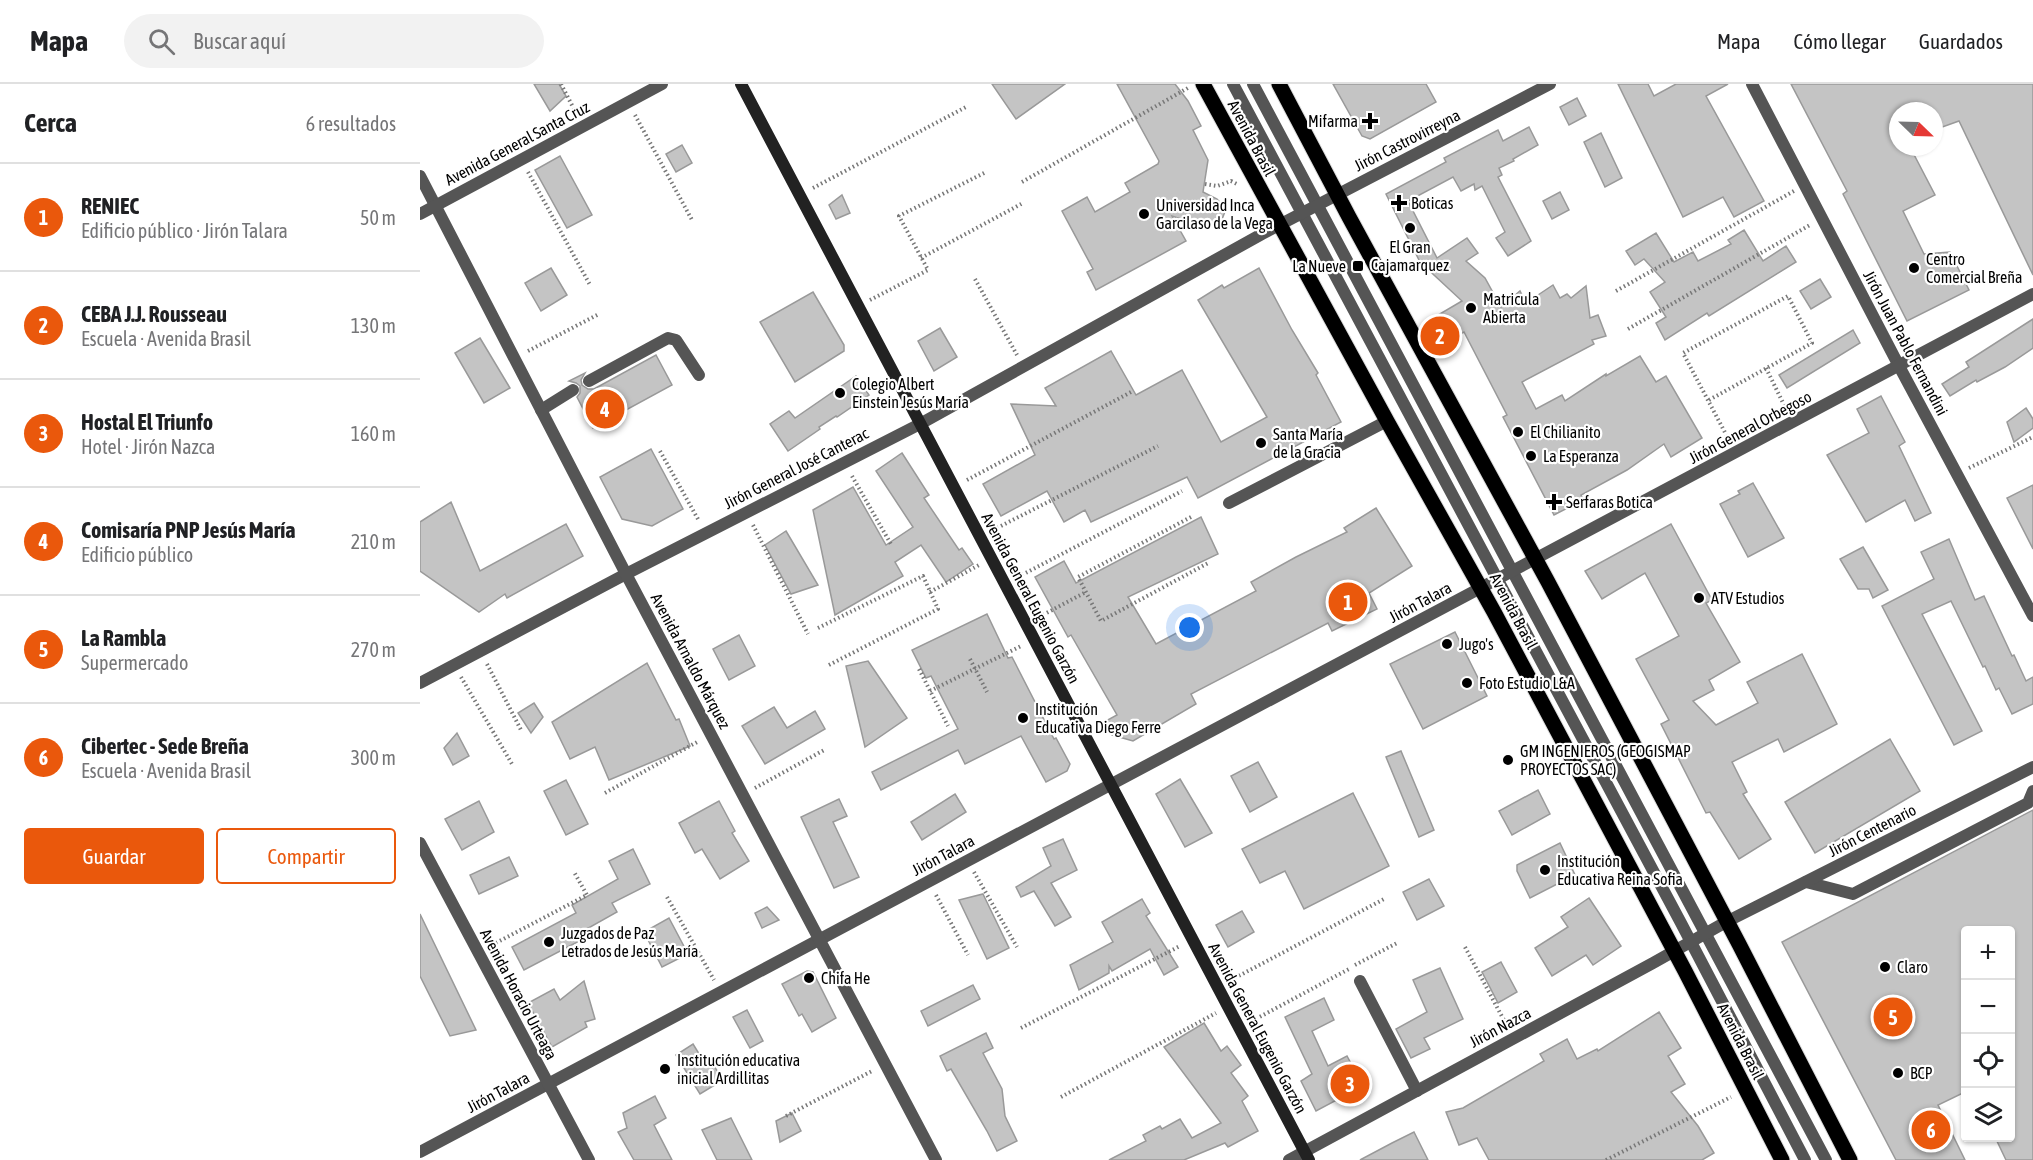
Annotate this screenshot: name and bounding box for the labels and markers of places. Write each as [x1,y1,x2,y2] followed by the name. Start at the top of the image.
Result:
[1308,112,1358,130] place label: Mifarma
[1363,114,1377,128] marker: Mifarma
[1411,194,1454,212] place label: Boticas
[1156,196,1273,233] place label: Universidad Inca Garcilaso de la Vega
[1392,196,1406,210] marker: Boticas
[1137,207,1151,221] marker: Universidad Inca Garcilaso de la Vega
[1403,221,1417,235] marker: El Gran Cajamarquez
[1371,238,1449,275] place label: El Gran Cajamarquez
[1926,250,2022,286] place label: Centro Comercial Breña
[1292,257,1346,275] place label: La Nueve
[1351,259,1365,273] marker: La Nueve
[1907,261,1921,275] marker: Centro Comercial Breña
[1483,290,1540,326] place label: Matricula Abierta
[1464,301,1478,315] marker: Matricula Abierta
[1420,314,1460,358] pin: 2
[852,375,969,411] place label: Colegio Albert Einstein Jesús María
[586,386,624,432] pin: 4
[833,386,847,400] marker: Colegio Albert Einstein Jesús María
[1530,423,1601,441] place label: El Chilianito
[1273,425,1343,461] place label: Santa María de la Gracia
[1511,425,1525,439] marker: El Chilianito
[1254,436,1268,450] marker: Santa María de la Gracia
[1543,447,1619,466] place label: La Esperanza
[1524,449,1538,463] marker: La Esperanza
[1566,493,1653,511] place label: Serfaras Botica
[1547,495,1561,509] marker: Serfaras Botica
[1328,580,1368,624] pin: 1
[1711,589,1785,607] place label: ATV Estudios
[1692,591,1706,605] marker: ATV Estudios
[1459,635,1494,654] place label: Jugo's
[1440,637,1454,651] marker: Jugo's
[1479,674,1575,692] place label: Foto Estudio L&A
[1460,676,1474,690] marker: Foto Estudio L&A
[1035,700,1161,737] place label: Institución Educativa Diego Ferre
[1016,711,1030,725] marker: Institución Educativa Diego Ferre
[1520,742,1691,779] place label: GM INGENIEROS (GEOGISMAP PROYECTOS SAC)
[1501,753,1515,767] marker: GM INGENIEROS (GEOGISMAP PROYECTOS SAC)
[1557,852,1683,888] place label: Institución Educativa Reina Sofia
[1538,863,1552,877] marker: Institución Educativa Reina Sofia
[561,924,699,960] place label: Juzgados de Paz Letrados de Jesús María
[542,935,556,949] marker: Juzgados de Paz Letrados de Jesús María
[1897,958,1928,976] place label: Claro
[1878,960,1892,974] marker: Claro
[821,969,870,987] place label: Chifa He
[802,971,816,985] marker: Chifa He
[1874,994,1912,1040] pin: 5
[677,1051,800,1087] place label: Institución educativa inicial Ardillitas
[658,1062,672,1076] marker: Institución educativa inicial Ardillitas
[1330,1062,1370,1106] pin: 3
[1910,1064,1933,1082] place label: BCP
[1891,1066,1905,1080] marker: BCP
[1912,1108,1950,1152] pin: 6

